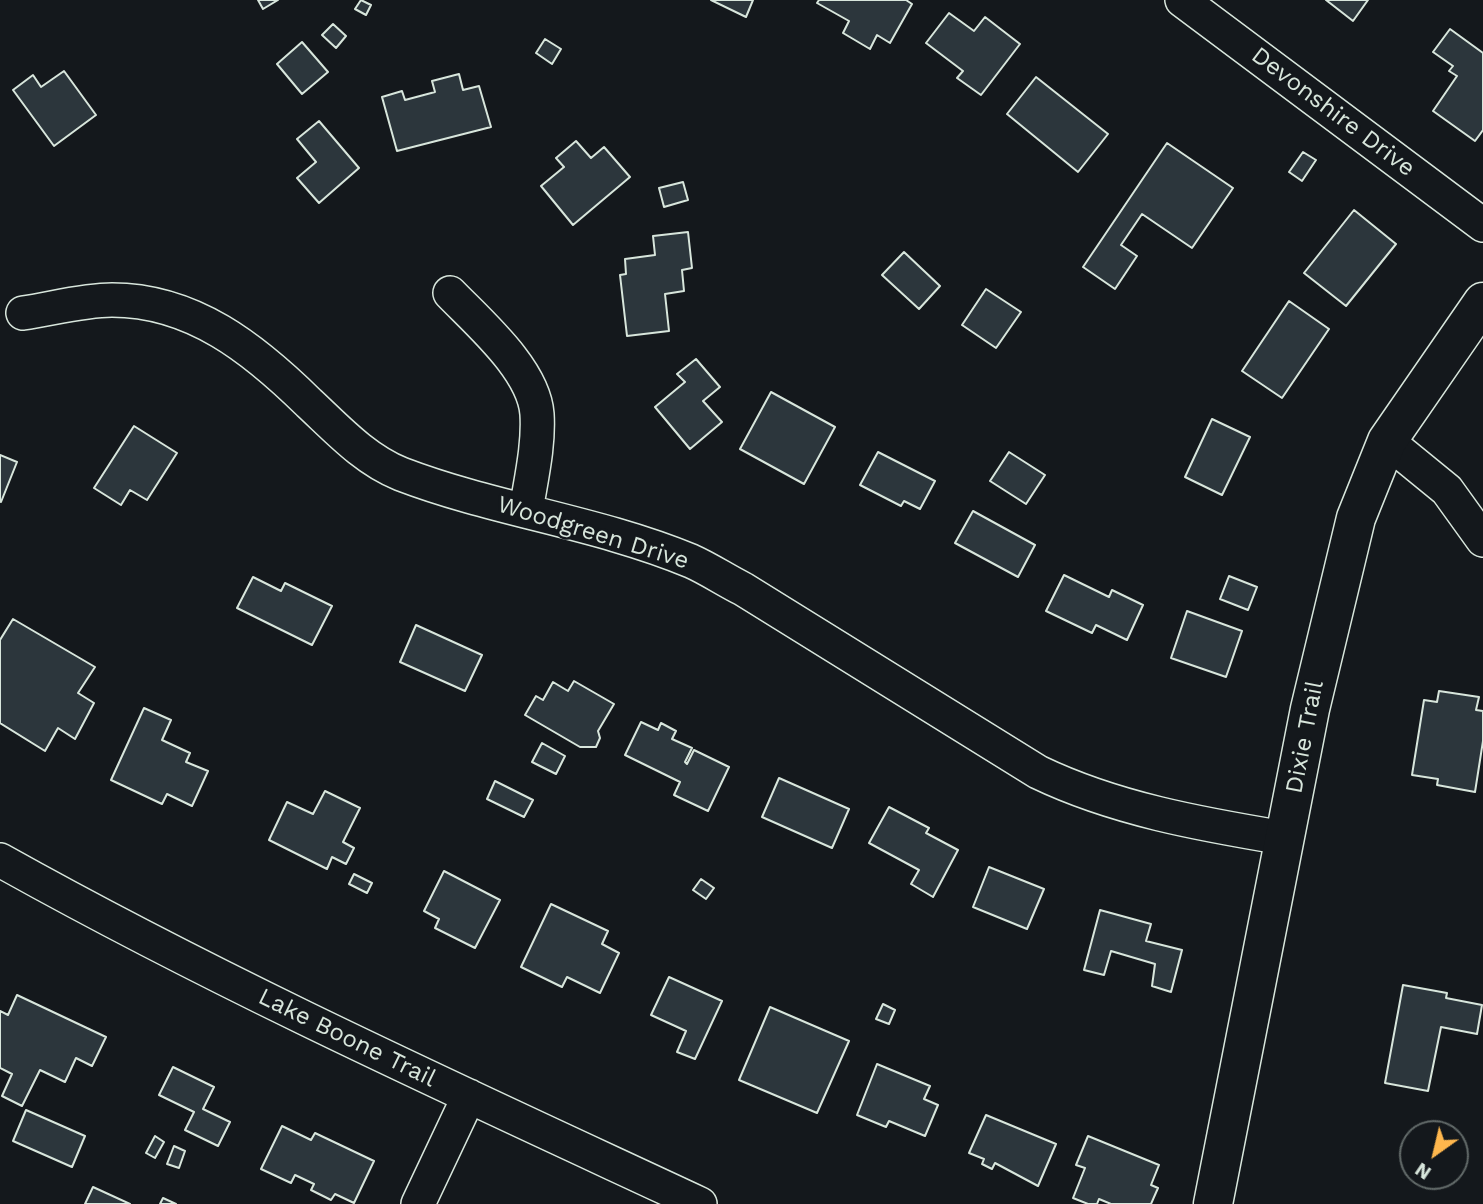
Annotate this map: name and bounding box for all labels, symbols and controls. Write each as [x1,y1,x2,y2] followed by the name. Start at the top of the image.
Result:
[1245,41,1421,183] street label: Devonshire Drive
[494,490,692,576] street label: Woodgreen Drive
[1280,678,1330,796] street label: Dixie Trail
[253,983,441,1093] street label: Lake Boone Trail
[1399,1120,1469,1190] north arrow
[1411,1158,1435,1185] text: N

